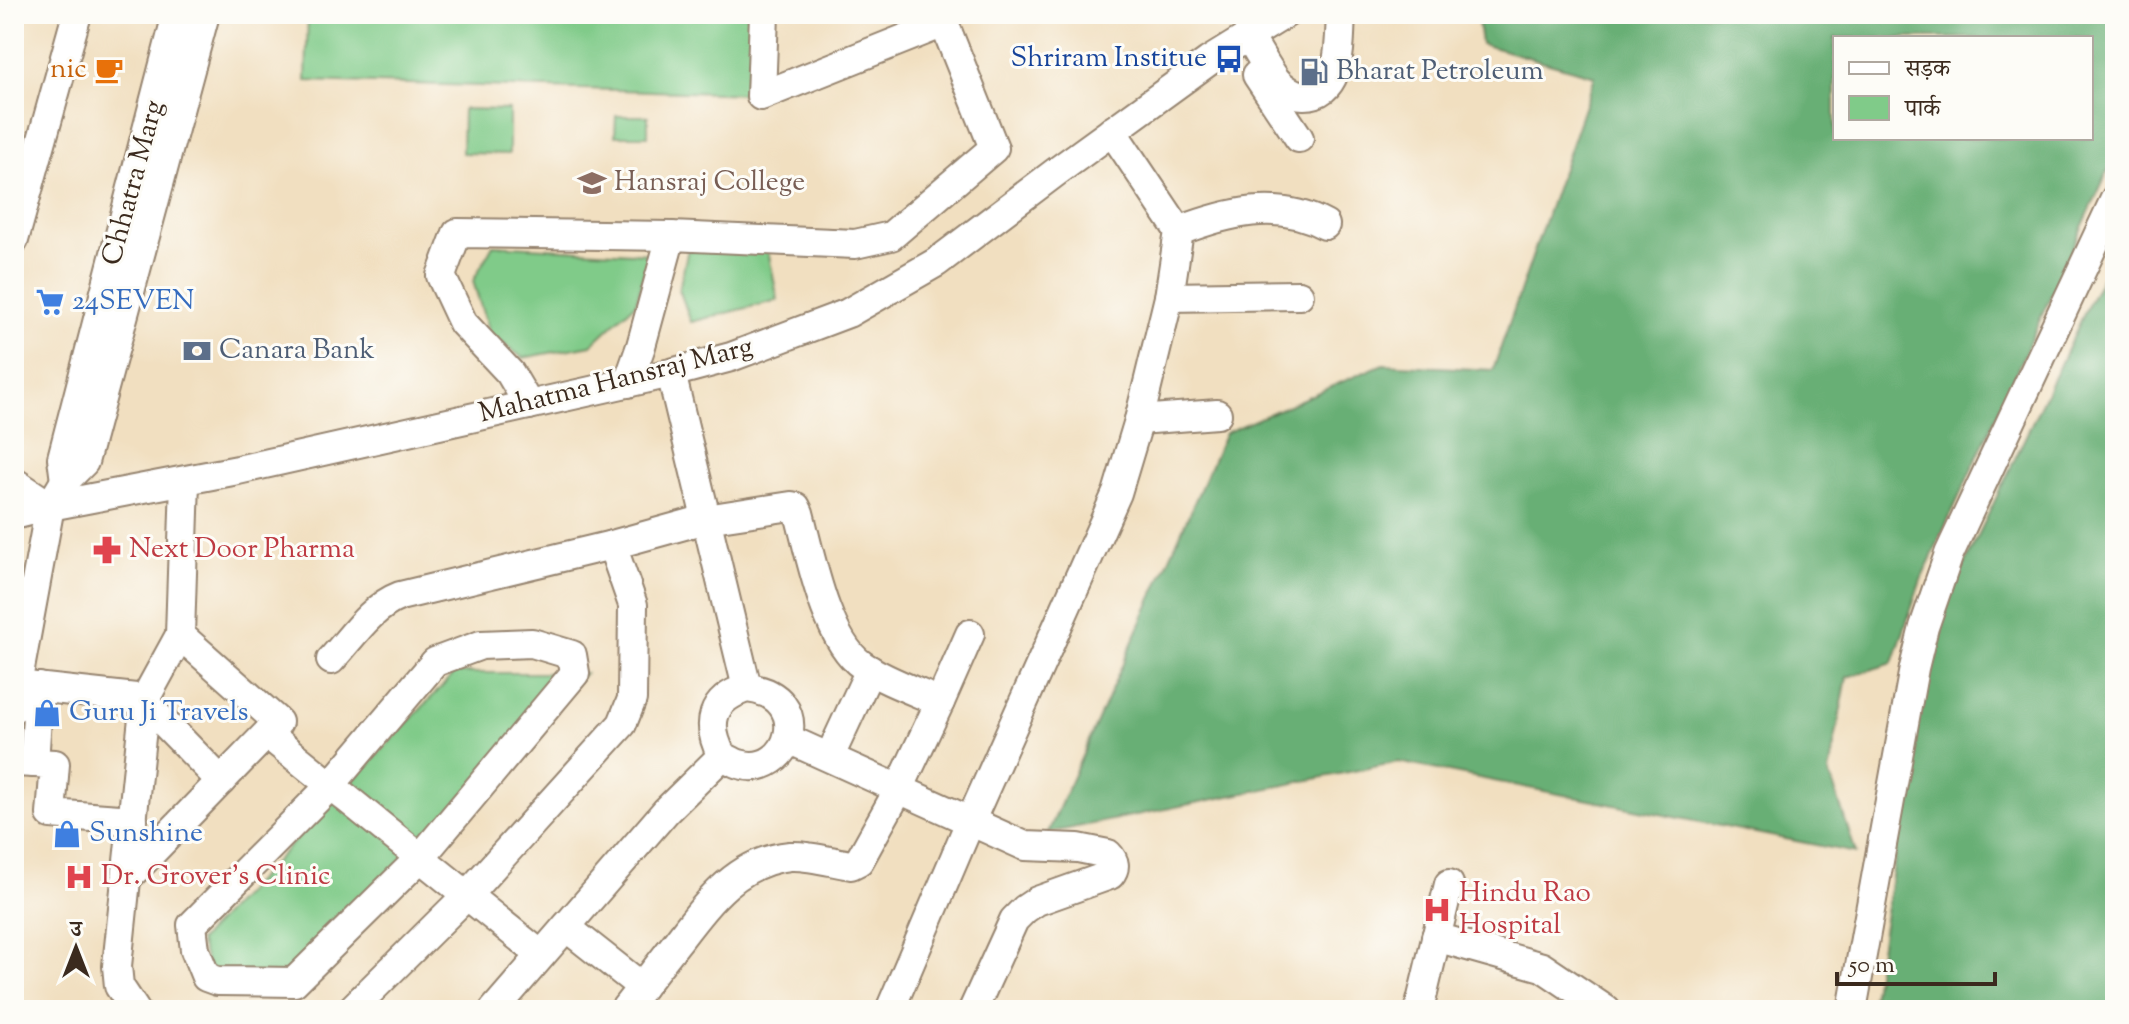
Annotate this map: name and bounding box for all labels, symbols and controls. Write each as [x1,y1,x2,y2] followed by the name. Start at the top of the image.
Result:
[1833,36,2093,140] legend
[1010,39,1207,79] place label: Shriram Institue
[1214,44,1244,74] bus stop icon: Shriram Institue
[50,50,87,90] place label: nic
[1336,52,1544,92] place label: Bharat Petroleum
[1904,53,1952,87] text: सड़क
[94,55,124,85] cafe icon: nic
[1299,57,1329,87] fuel station icon: Bharat Petroleum
[1904,93,1942,127] text: पार्क
[93,96,175,270] street label: Chhatra Marg
[614,163,805,203] place label: Hansraj College
[577,168,607,198] school or university icon: Hansraj College
[72,282,194,322] place label: 24SEVEN
[35,287,65,317] supermarket icon: 24SEVEN
[475,328,757,434] street label: Mahatma Hansraj Marg
[219,331,375,371] place label: Canara Bank
[182,336,212,366] bank icon: Canara Bank
[129,530,355,570] place label: Next Door Pharma
[92,535,122,565] pharmacy icon: Next Door Pharma
[69,693,248,733] place label: Guru Ji Travels
[32,698,62,728] shop icon: Guru Ji Travels
[89,814,203,854] place label: Sunshine
[52,819,82,849] shop icon: Sunshine
[101,857,331,897] place label: Dr. Grover's Clinic
[64,862,94,892] hospital icon: Dr. Grover's Clinic
[1459,874,1591,946] place label: Hindu Rao Hospital
[1422,895,1452,925] hospital icon: Hindu Rao Hospital
[36,908,116,988] north arrow
[68,915,83,947] text: उ
[1837,936,1995,986] scale bar
[1847,949,1895,983] text: 50 m

